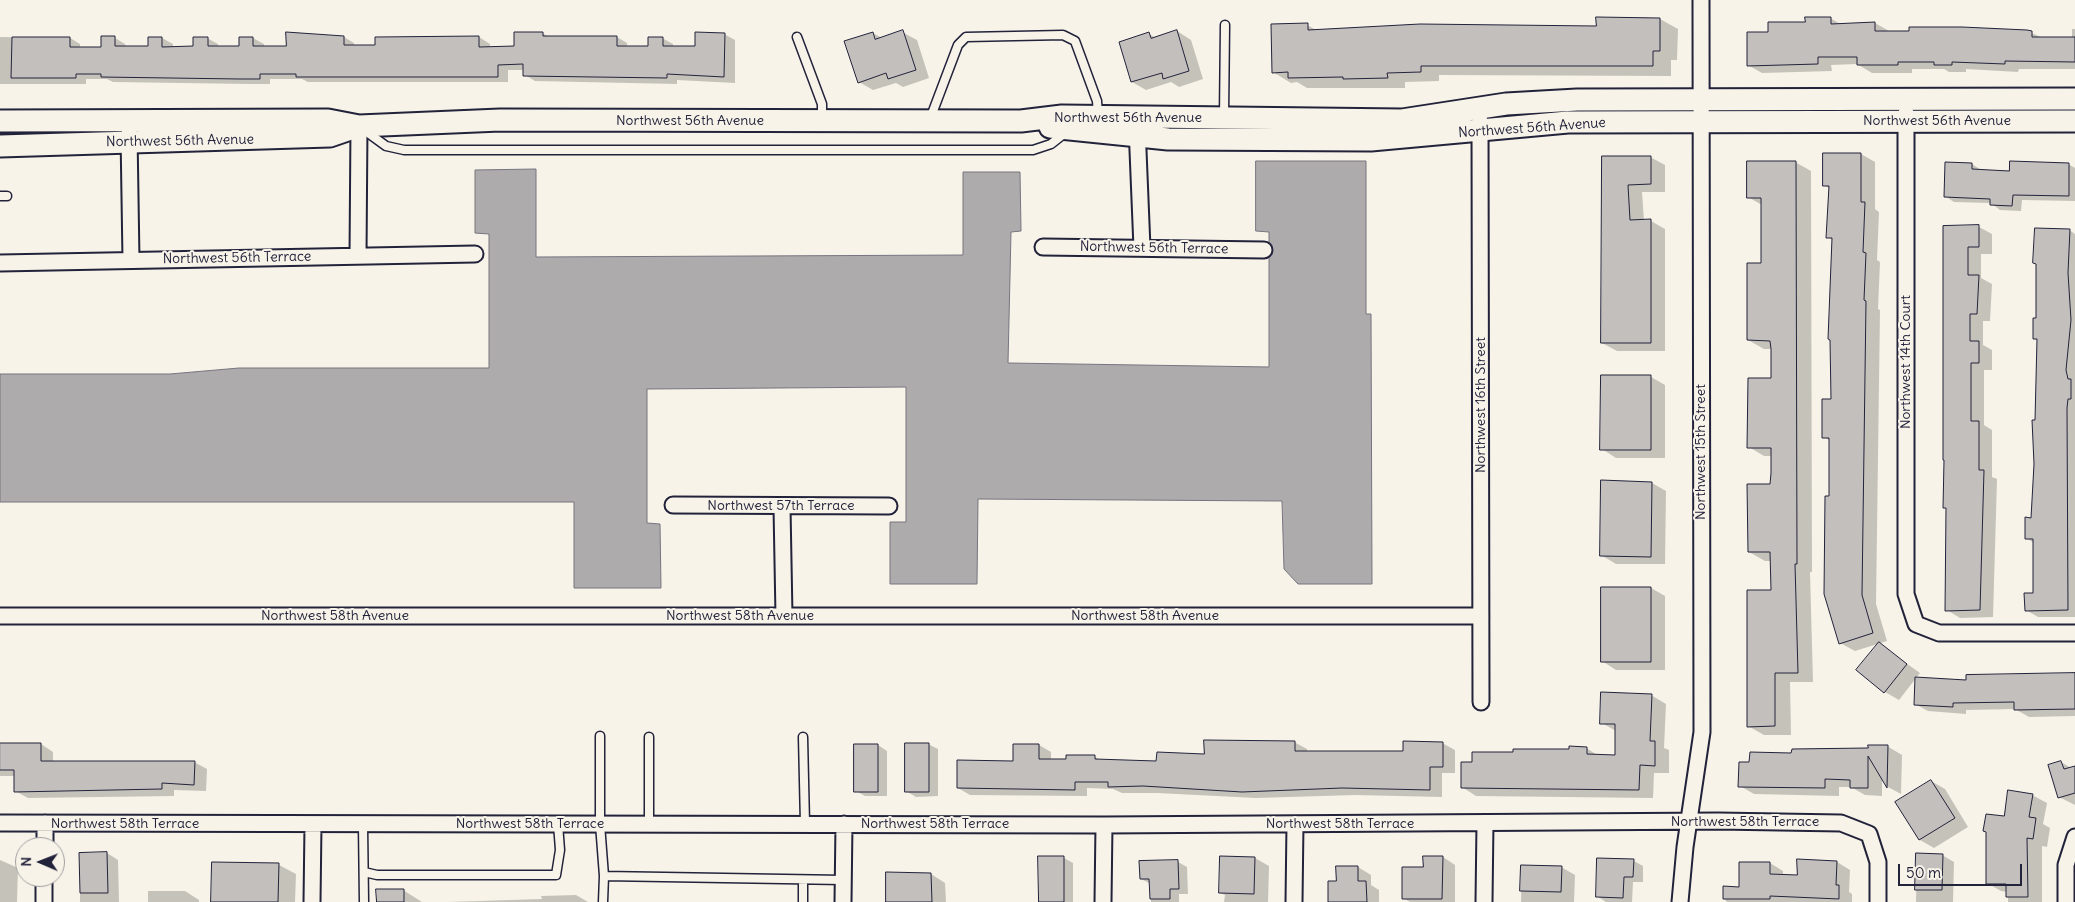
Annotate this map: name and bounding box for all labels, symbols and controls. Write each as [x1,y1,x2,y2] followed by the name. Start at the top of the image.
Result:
[1054,110,1202,126] street label: Northwest 56th Avenue
[616,113,764,129] street label: Northwest 56th Avenue
[1863,113,2011,129] street label: Northwest 56th Avenue
[1458,114,1606,142] street label: Northwest 56th Avenue
[106,131,254,151] street label: Northwest 56th Avenue
[1080,238,1228,258] street label: Northwest 56th Terrace
[163,248,311,268] street label: Northwest 56th Terrace
[1898,295,1914,429] street label: Northwest 14th Court
[1473,337,1489,473] street label: Northwest 16th Street
[1693,384,1709,520] street label: Northwest 15th Street
[707,498,855,514] street label: Northwest 57th Terrace
[261,608,409,624] street label: Northwest 58th Avenue
[666,608,814,624] street label: Northwest 58th Avenue
[1071,608,1219,624] street label: Northwest 58th Avenue
[1671,814,1819,830] street label: Northwest 58th Terrace
[51,816,199,832] street label: Northwest 58th Terrace
[456,816,604,832] street label: Northwest 58th Terrace
[861,816,1009,832] street label: Northwest 58th Terrace
[1266,816,1414,832] street label: Northwest 58th Terrace
[15,837,65,887] north arrow
[1900,854,2024,886] scale bar
[17,857,35,867] text: N
[1906,863,1941,882] text: 50 m

